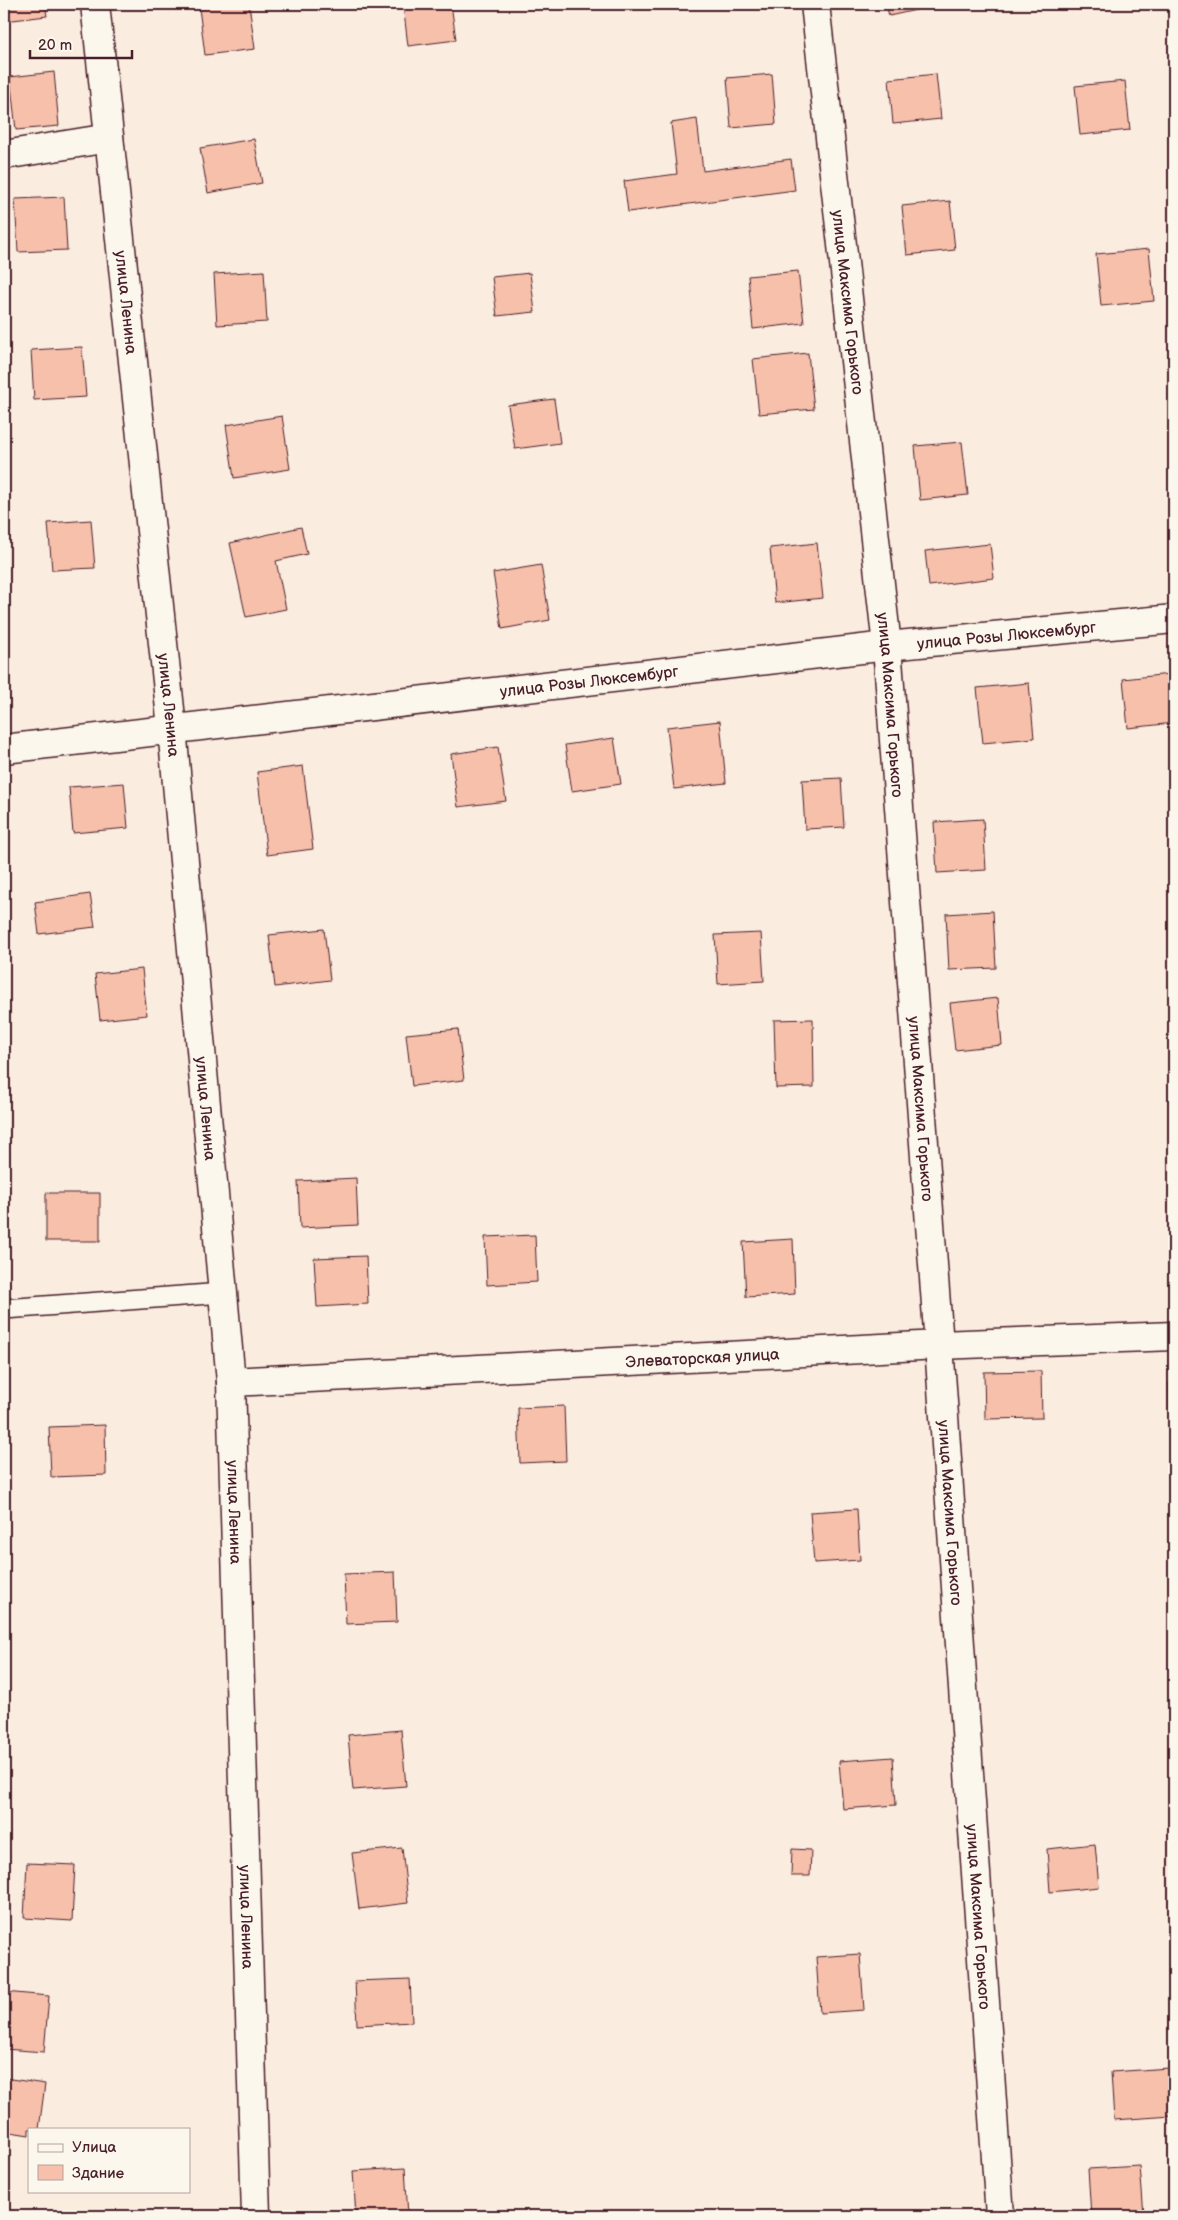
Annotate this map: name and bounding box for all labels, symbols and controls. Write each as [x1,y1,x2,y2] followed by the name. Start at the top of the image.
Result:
[30,28,132,60] scale bar
[38,36,72,55] text: 20 m
[827,209,867,396] street label: улица Максима Горького
[110,250,140,356] street label: улица Ленина
[872,611,906,798] street label: улица Максима Горького
[916,618,1097,654] street label: улица Розы Люксембург
[153,652,183,758] street label: улица Ленина
[499,662,680,702] street label: улица Розы Люксембург
[904,1015,936,1202] street label: улица Максима Горького
[191,1056,219,1162] street label: улица Ленина
[625,1345,781,1372] street label: Элеваторская улица
[933,1419,965,1606] street label: улица Максима Горького
[222,1460,244,1565] street label: улица Ленина
[962,1823,994,2010] street label: улица Максима Горького
[234,1865,257,1970] street label: улица Ленина
[28,2128,190,2192] legend
[72,2138,117,2157] text: Улица
[72,2164,124,2183] text: Здание

